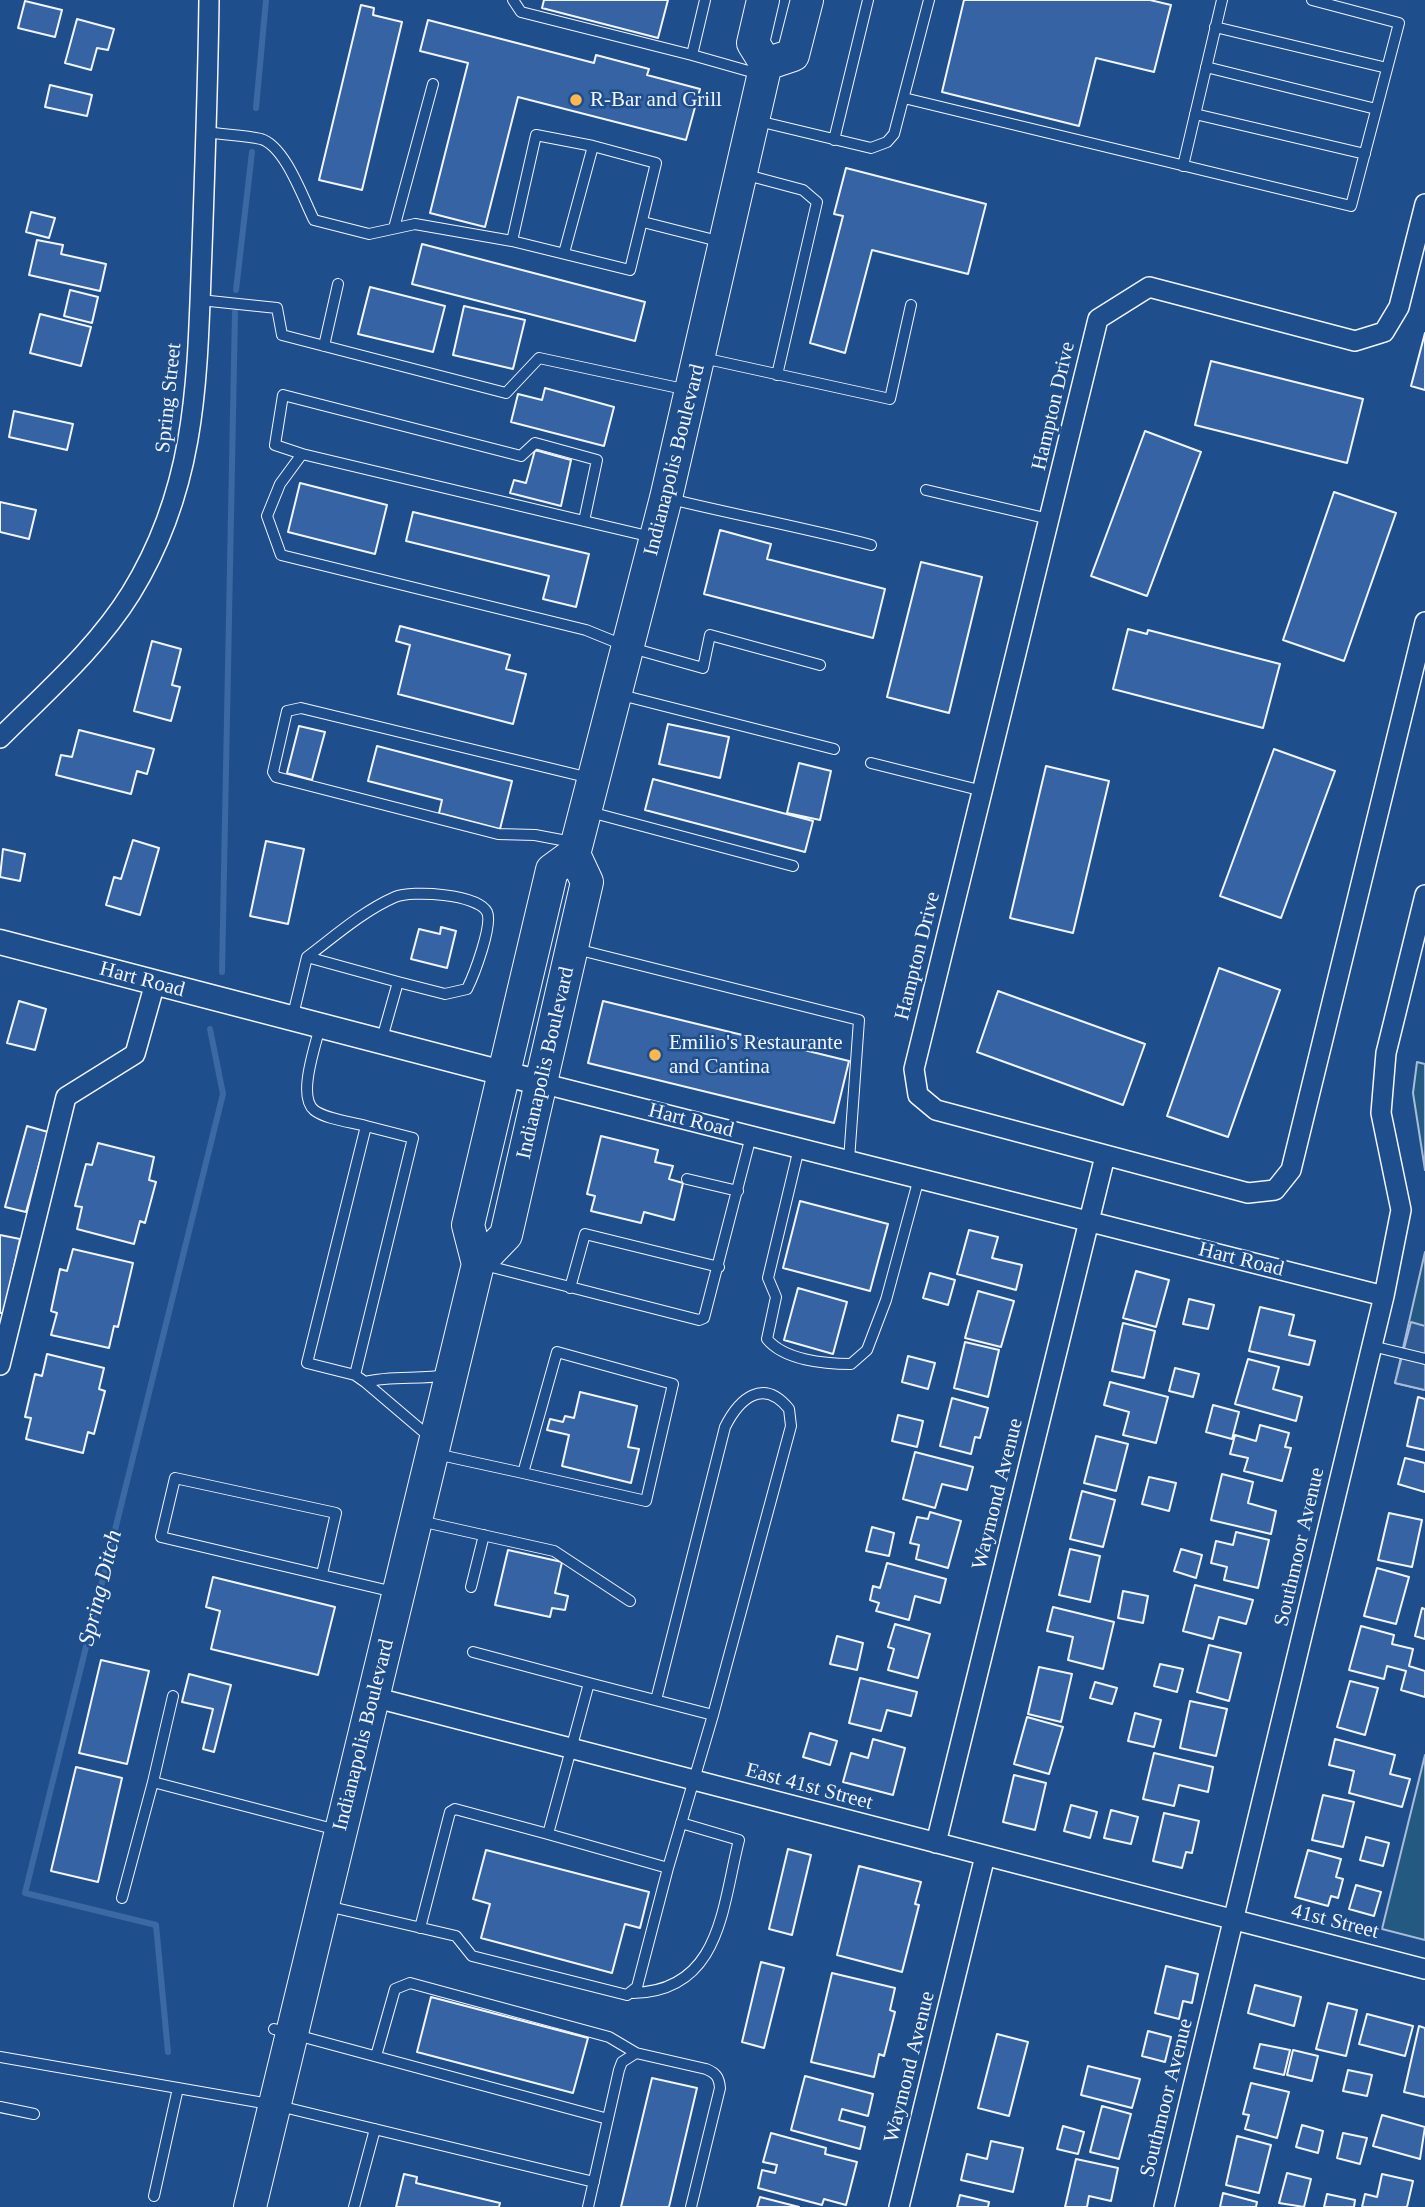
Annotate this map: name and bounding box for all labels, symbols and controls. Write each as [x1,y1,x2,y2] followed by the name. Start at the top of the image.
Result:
[590,87,722,113] place label: R-Bar and Grill
[568,92,584,108] marker: R-Bar and Grill
[1027,339,1081,473] street label: Hampton Drive
[151,342,187,454] street label: Spring Street
[639,362,711,558] street label: Indianapolis Boulevard
[890,889,946,1023] street label: Hampton Drive
[97,957,187,1003] street label: Hart Road
[512,964,580,1162] street label: Indianapolis Boulevard
[669,1030,842,1080] place label: Emilio's Restaurante and Cantina
[647,1047,663,1063] marker: Emilio's Restaurante and Cantina
[646,1098,736,1144] street label: Hart Road
[1196,1237,1286,1283] street label: Hart Road
[967,1416,1029,1572] street label: Waymond Avenue
[1269,1465,1331,1629] street label: Southmoor Avenue
[73,1527,129,1649] water label: Spring Ditch
[328,1637,400,1833] street label: Indianapolis Boulevard
[743,1758,875,1816] street label: East 41st Street
[1289,1899,1381,1945] street label: 41st Street
[879,1989,941,2145] street label: Waymond Avenue
[1135,2016,1199,2180] street label: Southmoor Avenue

